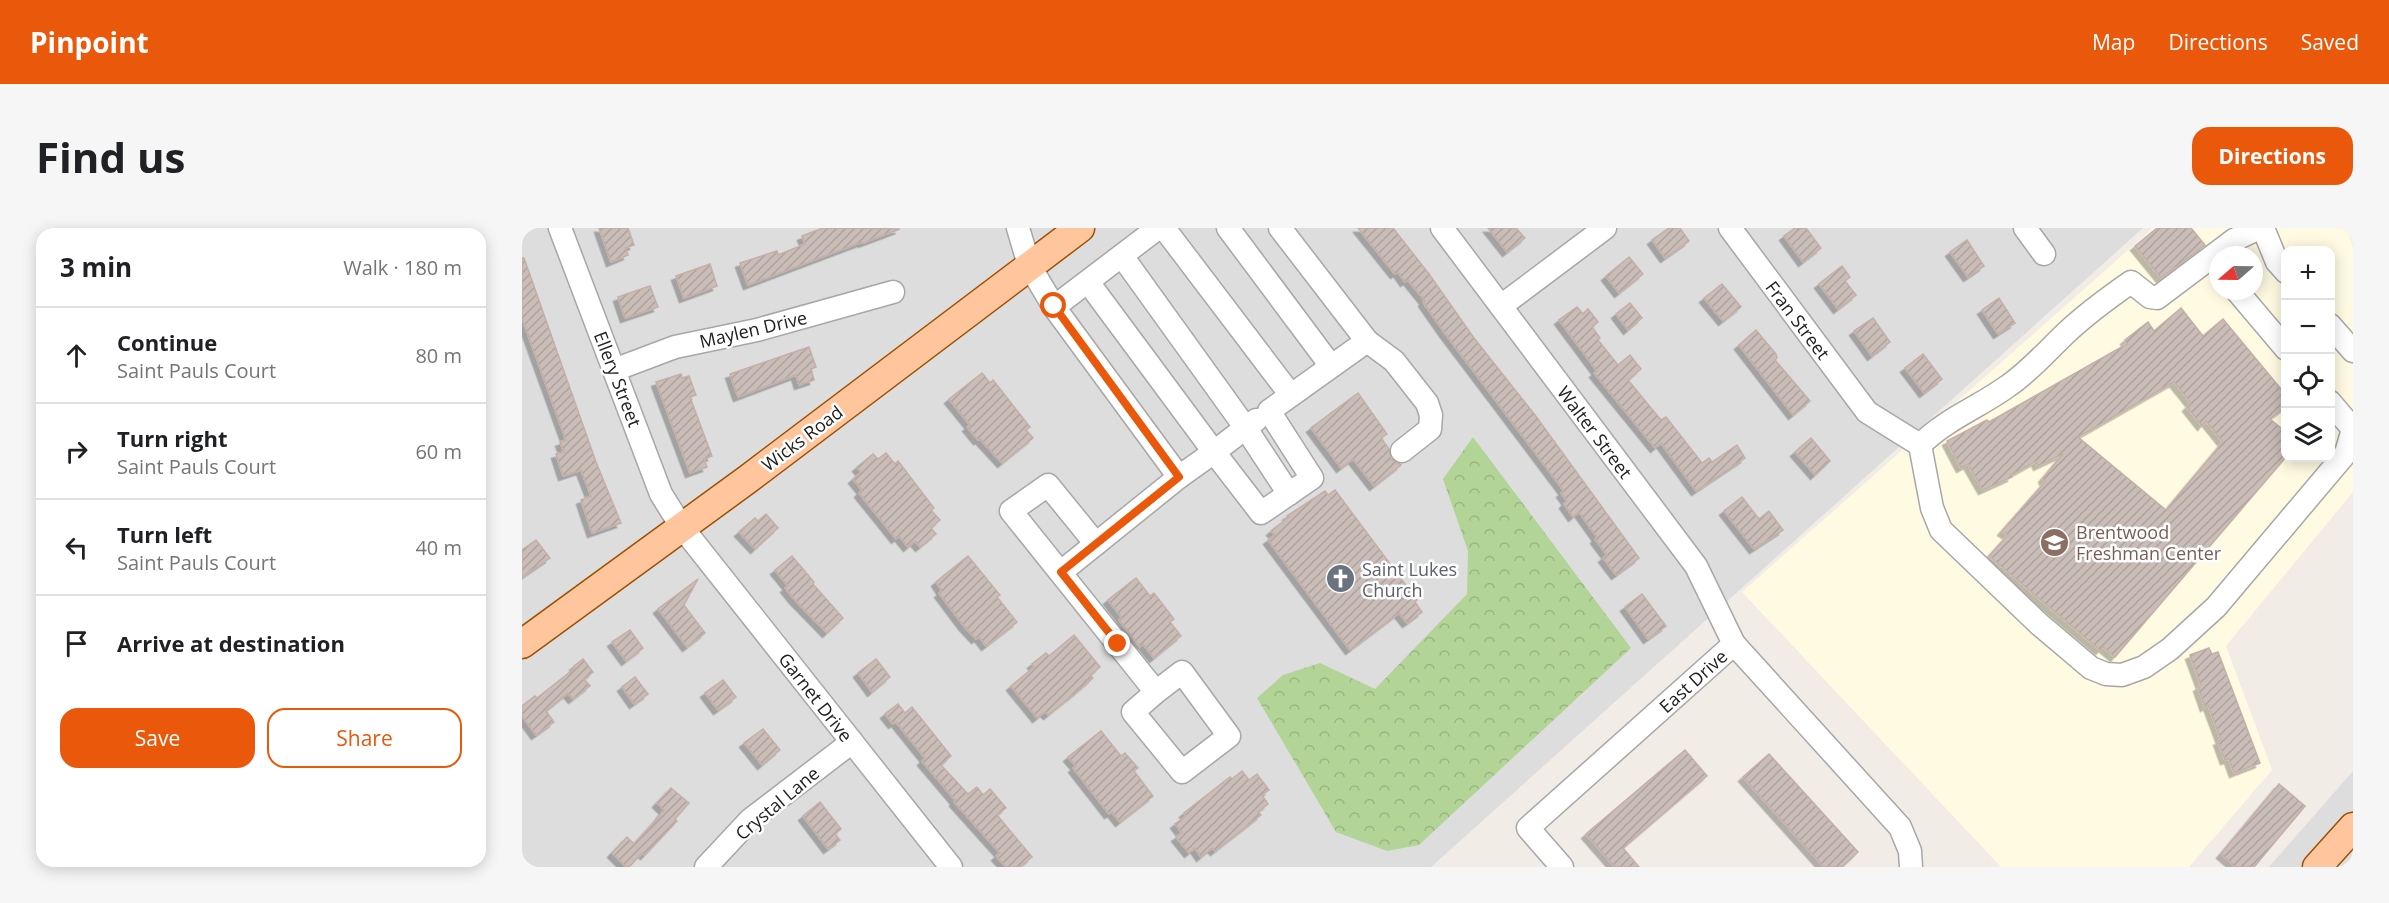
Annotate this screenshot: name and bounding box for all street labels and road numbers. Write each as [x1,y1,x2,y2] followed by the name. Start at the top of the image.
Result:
[1761,276,1835,364] street label: Fran Street
[697,305,809,353] street label: Maylen Drive
[589,328,647,430] street label: Ellery Street
[1552,381,1638,483] street label: Walter Street
[757,400,847,476] street label: Wicks Road
[1654,644,1732,718] street label: East Drive
[774,648,858,746] street label: Garnet Drive
[730,761,824,845] street label: Crystal Lane

